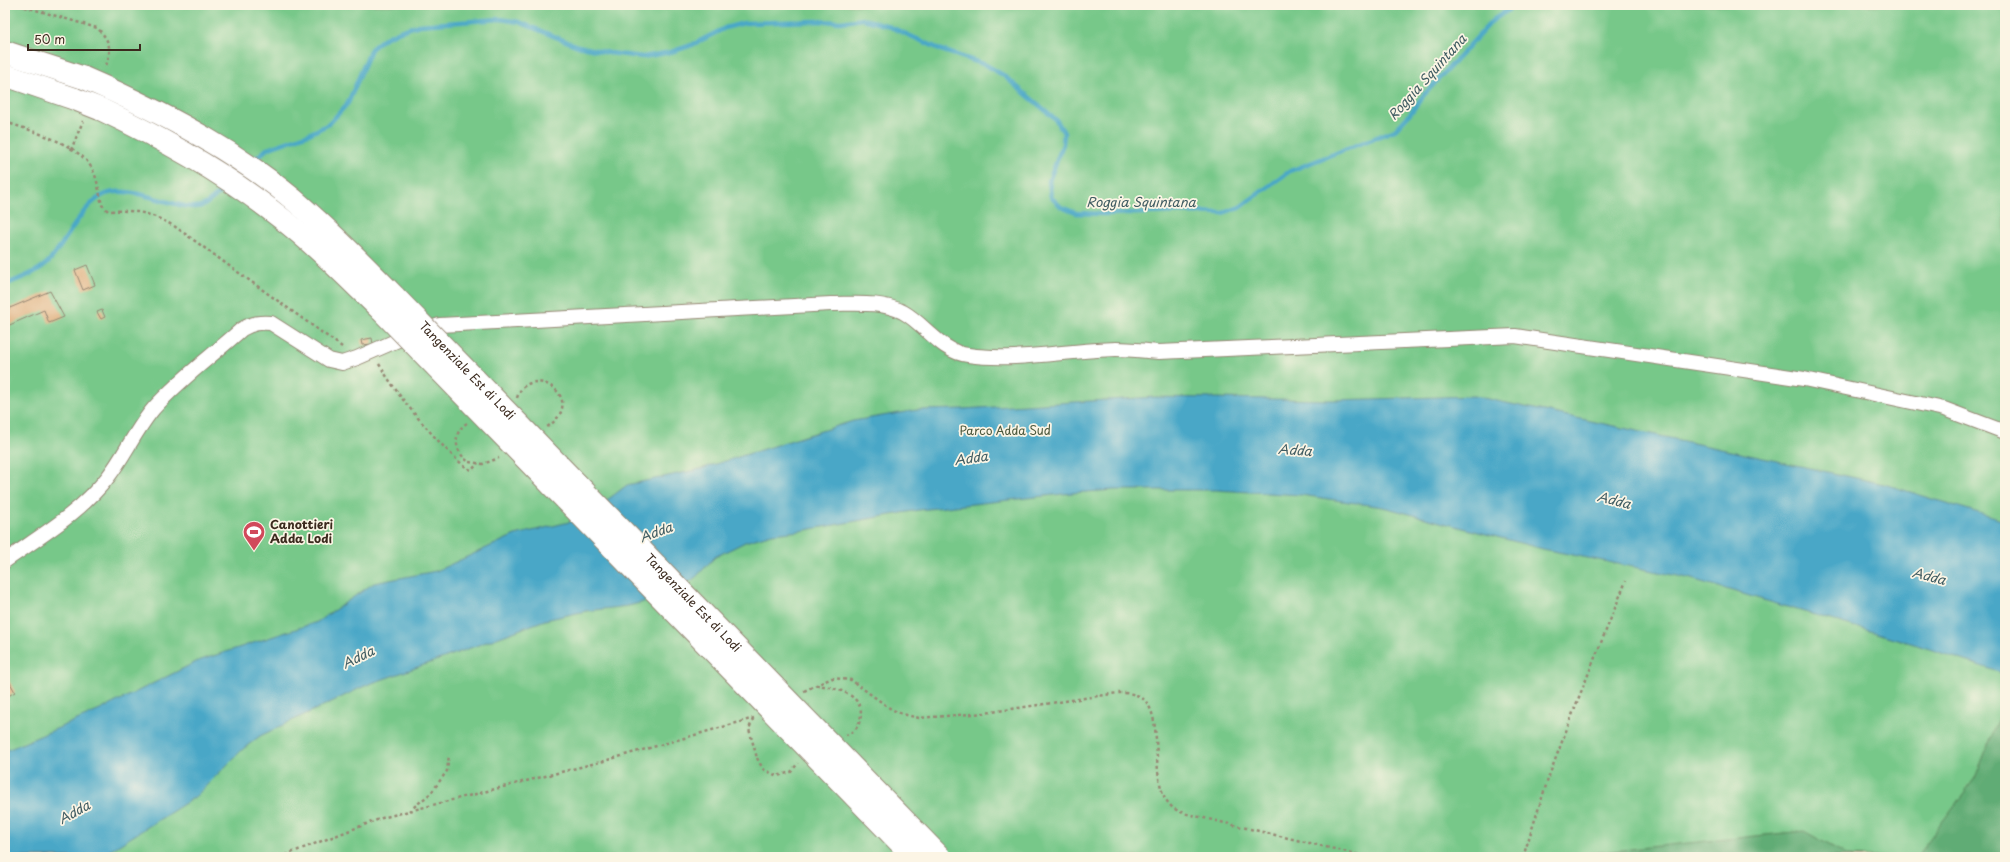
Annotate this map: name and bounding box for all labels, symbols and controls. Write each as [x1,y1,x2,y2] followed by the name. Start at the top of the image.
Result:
[28,26,140,52] scale bar
[1383,29,1471,124] water label: Roggia Squintana
[34,30,65,48] text: 50 m
[1086,192,1196,211] water label: Roggia Squintana
[415,317,520,423] street label: Tangenziale Est di Lodi
[959,421,1051,439] park label: Parco Adda Sud
[1278,439,1313,460] water label: Adda
[953,446,990,469] water label: Adda
[1595,486,1634,513] water label: Adda
[270,515,334,547] place label: Canottieri Adda Lodi
[637,517,676,546] water label: Adda
[241,519,267,552] sports icon: Canottieri Adda Lodi
[641,549,746,656] street label: Tangenziale Est di Lodi
[1910,562,1949,589] water label: Adda
[338,640,378,672] water label: Adda
[54,795,94,828] water label: Adda

